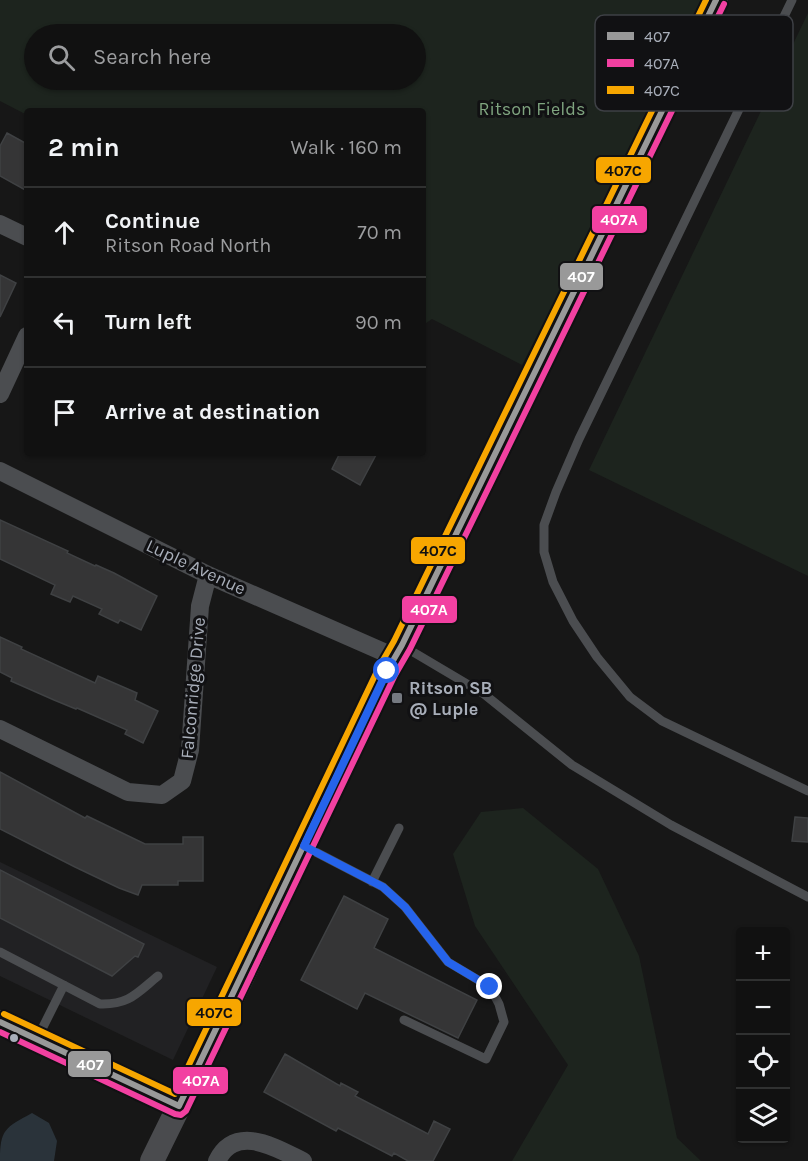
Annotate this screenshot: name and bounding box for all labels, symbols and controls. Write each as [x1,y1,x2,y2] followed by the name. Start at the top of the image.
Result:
[595,15,793,111] legend
[24,24,426,90] search box
[644,27,670,46] text: 407
[45,41,78,74] icon: search
[93,44,211,70] text: Search here
[644,54,679,73] text: 407A
[644,81,680,100] text: 407C
[479,98,585,120] park label: Ritson Fields
[48,132,120,163] text: 2 min
[290,136,402,159] text: Walk · 160 m
[595,156,652,184] line badge: 407C
[604,161,642,180] text: 407C
[591,205,648,234] line badge: 407A
[105,208,200,234] text: Continue
[600,210,638,229] text: 407A
[48,216,81,249] icon: ahead
[357,221,402,244] text: 70 m
[105,234,271,257] text: Ritson Road North
[559,262,604,291] line badge: 407
[567,267,595,286] text: 407
[48,306,81,339] icon: left
[105,309,192,335] text: Turn left
[355,311,402,334] text: 90 m
[48,396,81,429] icon: arrive
[105,399,320,425] text: Arrive at destination
[143,534,249,600] street label: Luple Avenue
[410,536,466,565] line badge: 407C
[419,541,457,560] text: 407C
[401,595,458,624] line badge: 407A
[410,600,448,619] text: 407A
[176,616,210,760] street label: Falconridge Drive
[373,657,399,683] route start
[409,677,492,720] place label: Ritson SB @ Luple
[390,691,404,705] marker: Ritson SB @ Luple
[736,927,790,1143] map controls
[736,927,790,981] button: +
[476,973,502,999] route end
[736,981,790,1035] button: −
[186,998,242,1027] line badge: 407C
[195,1003,233,1022] text: 407C
[8,1032,20,1044] unlabelled marker
[736,1035,790,1089] button: locate
[67,1050,112,1078] line badge: 407
[76,1055,104,1074] text: 407
[172,1066,229,1095] line badge: 407A
[182,1071,220,1090] text: 407A
[736,1089,790,1143] button: layers

